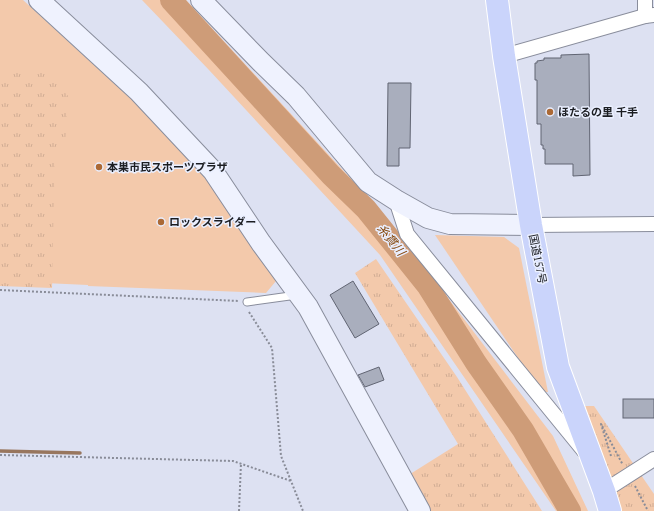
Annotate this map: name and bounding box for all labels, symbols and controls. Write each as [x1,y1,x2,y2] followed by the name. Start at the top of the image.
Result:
[558,105,638,119] place label: ほたるの里 千手
[545,107,555,117] marker: ほたるの里 千手
[107,160,228,174] place label: 本巣市民スポーツプラザ
[94,162,104,172] marker: 本巣市民スポーツプラザ
[169,215,256,229] place label: ロックスライダー
[156,217,166,227] marker: ロックスライダー
[374,221,410,260] water label: 糸貫川
[526,233,550,285] street label: 国道157号

